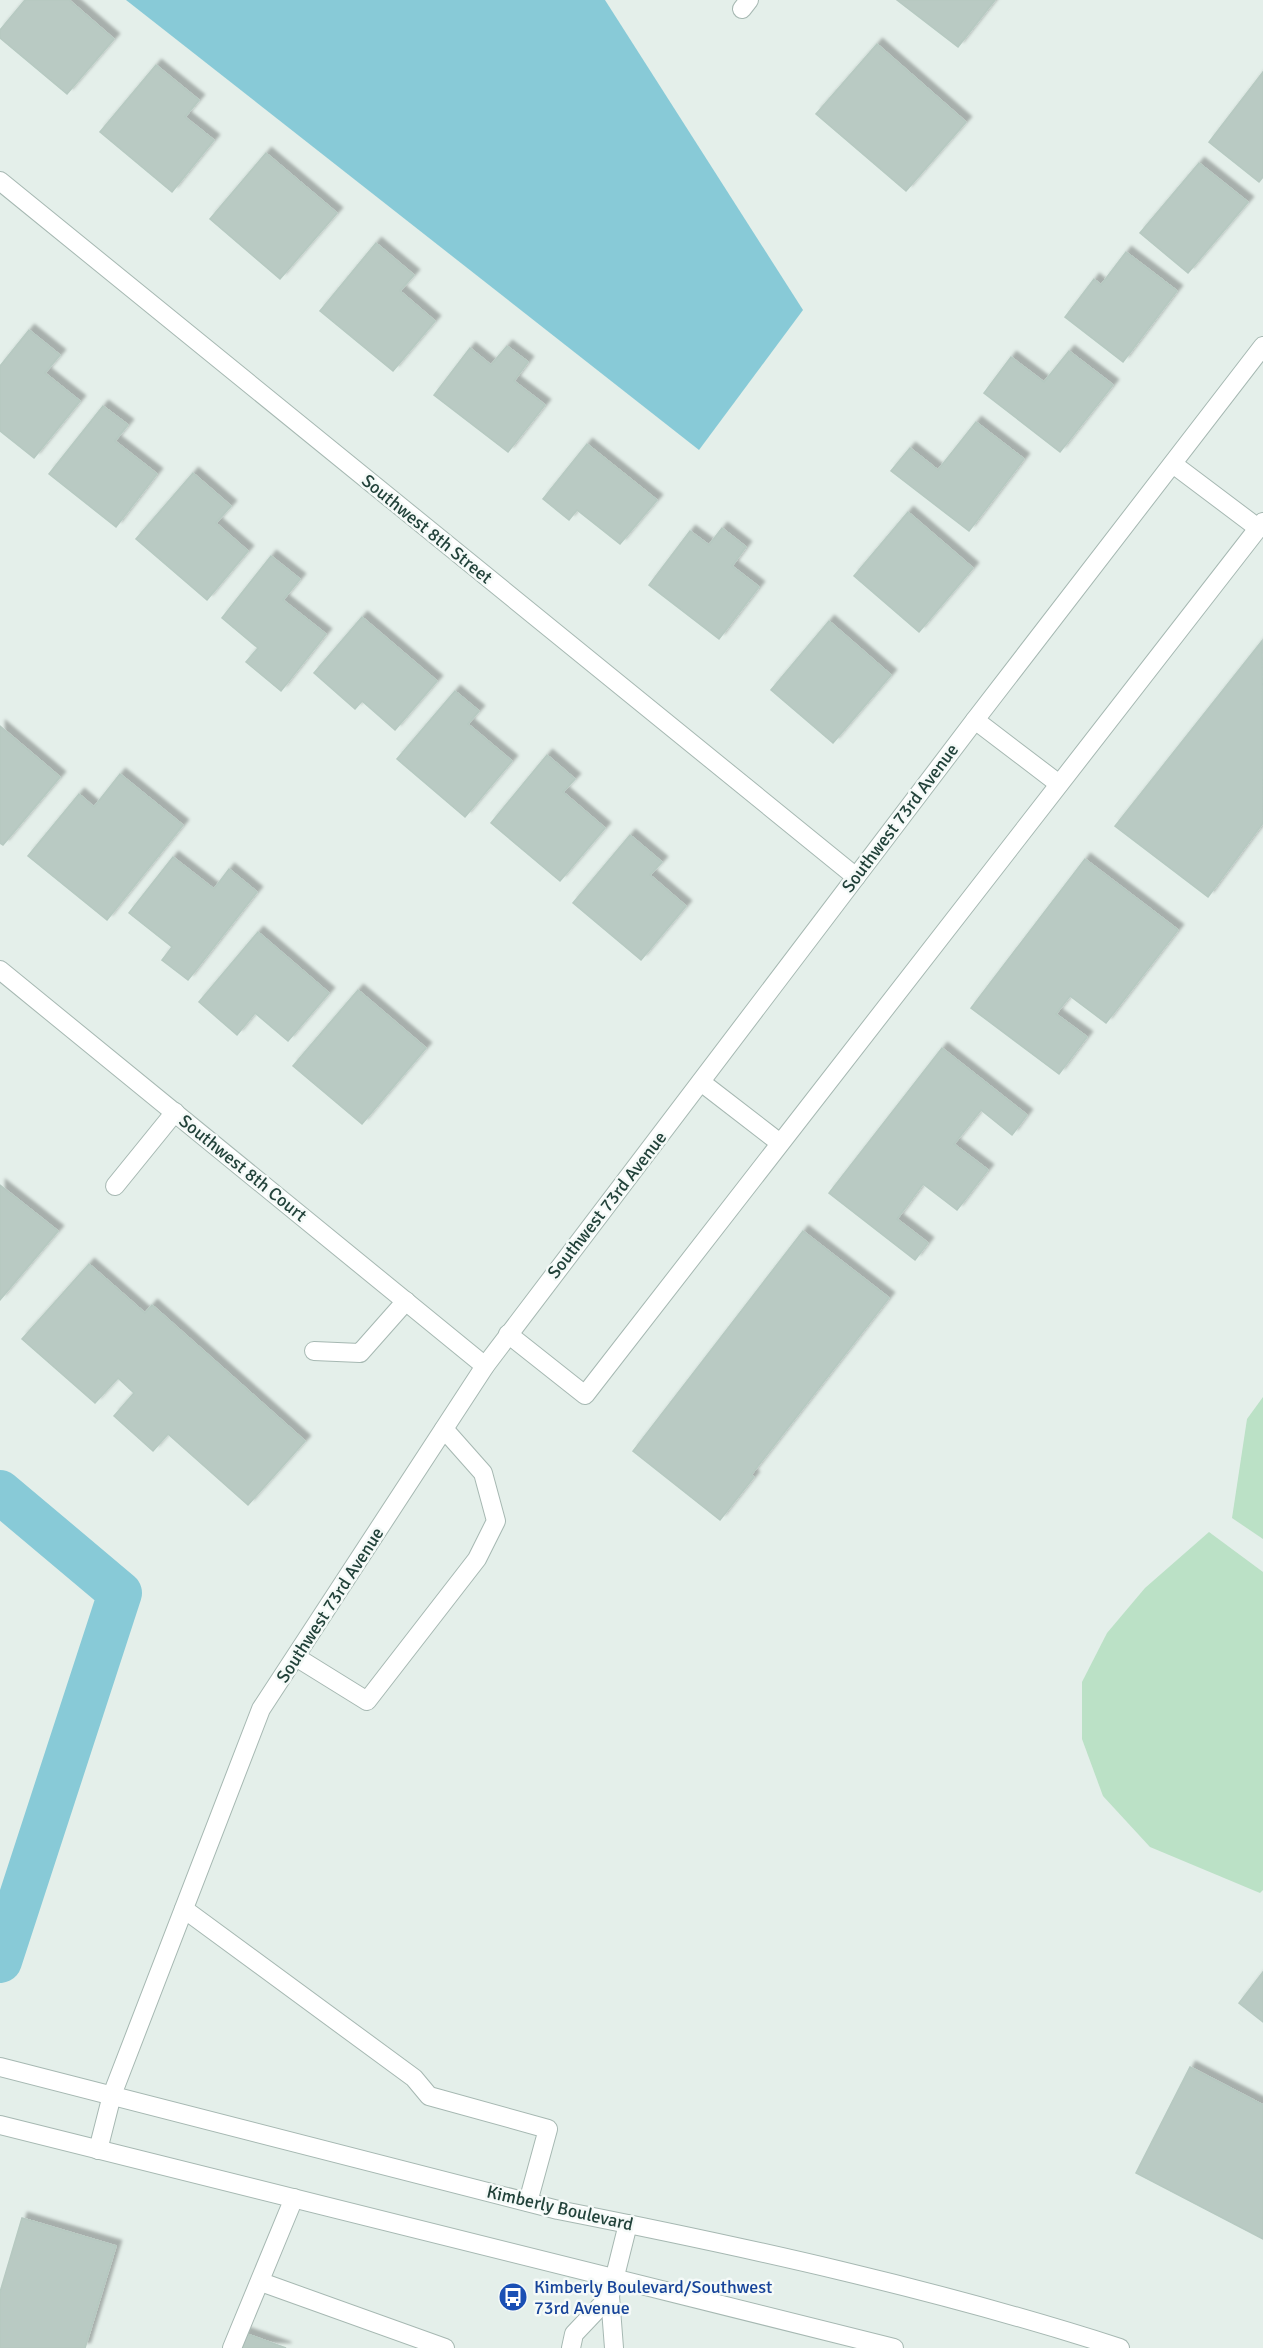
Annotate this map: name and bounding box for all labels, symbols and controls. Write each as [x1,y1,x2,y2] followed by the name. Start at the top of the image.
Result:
[357,470,497,588] street label: Southwest 8th Street
[837,739,963,897] street label: Southwest 73rd Avenue
[175,1110,311,1226] street label: Southwest 8th Court
[543,1127,671,1283] street label: Southwest 73rd Avenue
[272,1523,388,1687] street label: Southwest 73rd Avenue
[485,2180,635,2236] street label: Kimberly Boulevard
[534,2276,772,2319] place label: Kimberly Boulevard/Southwest 73rd Avenue
[497,2281,529,2313] bus stop icon: Kimberly Boulevard/Southwest 73rd Avenue

